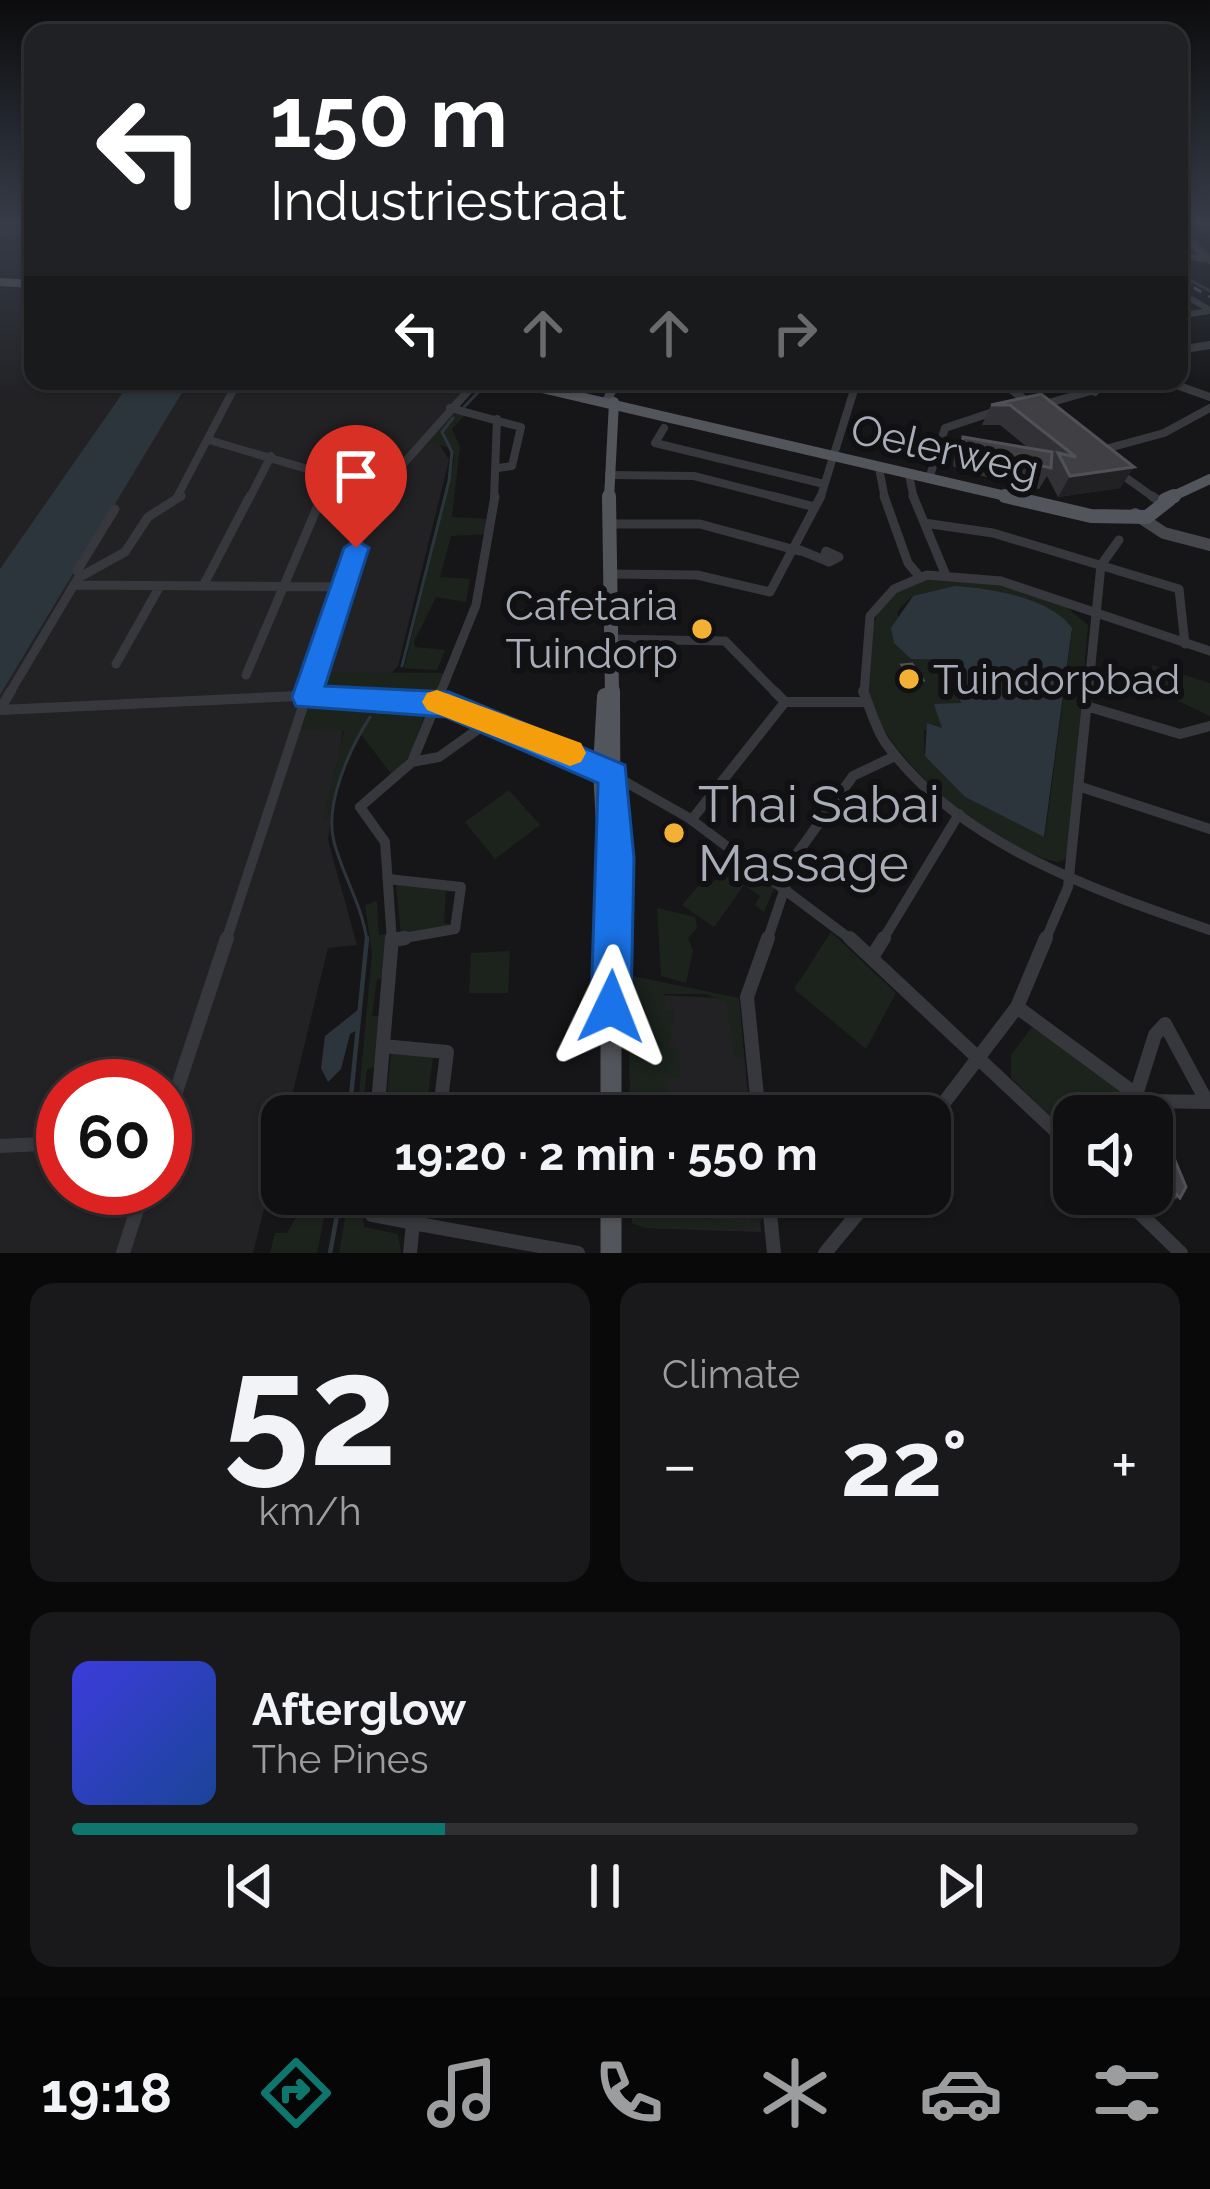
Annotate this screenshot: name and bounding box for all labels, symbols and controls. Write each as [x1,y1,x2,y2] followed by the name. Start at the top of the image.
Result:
[270,68,508,167] text: 150 m
[72,72,228,228] icon: left
[270,169,627,233] text: Industriestraat
[384,300,450,366] icon: left
[510,300,576,366] icon: ahead
[636,300,702,366] icon: ahead
[762,300,828,366] icon: right
[846,404,1043,495] street label: Oelerweg
[305,425,407,548] pin
[323,443,389,509] icon: arrive
[505,581,678,678] place label: Cafetaria Tuindorp
[689,616,715,642] marker: Cafetaria Tuindorp
[933,655,1180,704] place label: Tuindorpbad
[896,666,922,692] marker: Tuindorpbad
[698,774,940,893] place label: Thai Sabai Massage
[661,820,687,846] marker: Thai Sabai Massage
[548,944,674,1070] position arrow
[36,1059,192,1215] speed limit sign: 60
[1053,1095,1173,1215] map controls
[1053,1095,1173,1215] button: sound
[394,1128,818,1181] text: 19:20 · 2 min · 550 m
[223,1318,397,1502] text: 52
[662,1351,800,1397] text: Climate
[841,1411,967,1517] text: 22°
[662,1426,698,1503] text: −
[1111,1426,1138,1503] text: +
[259,1488,361,1534] text: km/h
[252,1683,466,1736] text: Afterglow
[252,1736,429,1782] text: The Pines
[217,1853,283,1919] icon: previous
[572,1853,638,1919] icon: pause
[927,1853,993,1919] icon: next
[254,2051,338,2135] icon: directions
[420,2051,504,2135] icon: music
[587,2051,671,2135] icon: phone
[753,2051,837,2135] icon: climate
[919,2051,1003,2135] icon: car
[1085,2051,1169,2135] icon: filters
[41,2061,172,2125] text: 19:18

